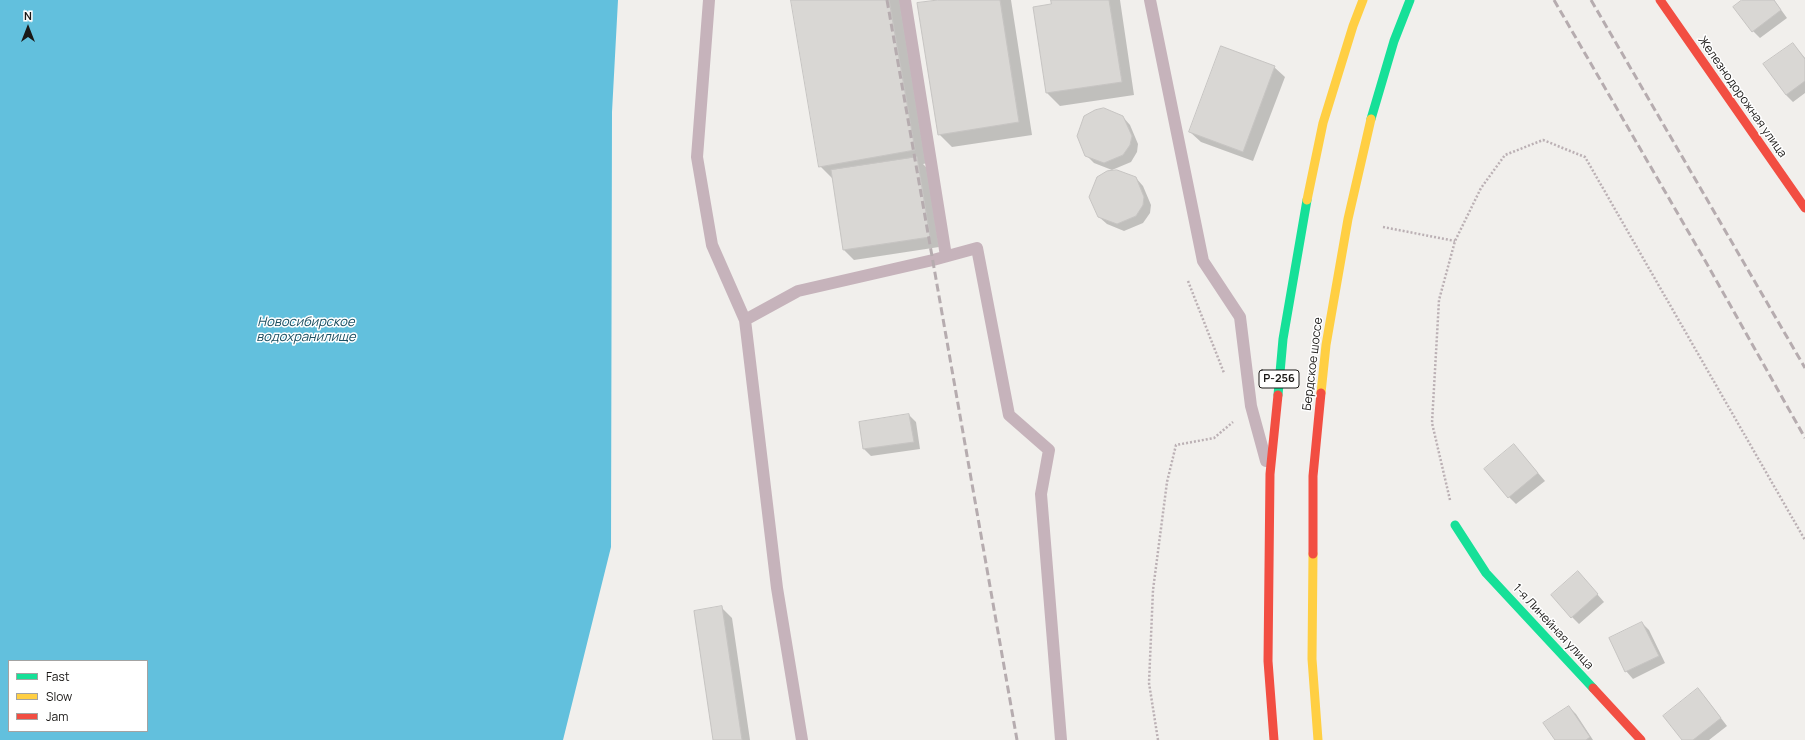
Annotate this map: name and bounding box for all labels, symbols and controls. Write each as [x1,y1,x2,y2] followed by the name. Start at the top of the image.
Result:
[8,8,48,48] north arrow
[24,8,32,23] text: N
[1695,34,1789,160] street label: Железнодорожная улица
[256,314,356,345] water label: Новосибирское водохранилище
[1300,317,1326,411] street label: Бердское шоссе
[1259,370,1299,388] road number: Р-256
[1510,581,1596,673] street label: 1-я Линейная улица
[8,660,148,732] legend
[46,668,70,685] text: Fast
[46,688,72,705] text: Slow
[46,708,68,725] text: Jam

